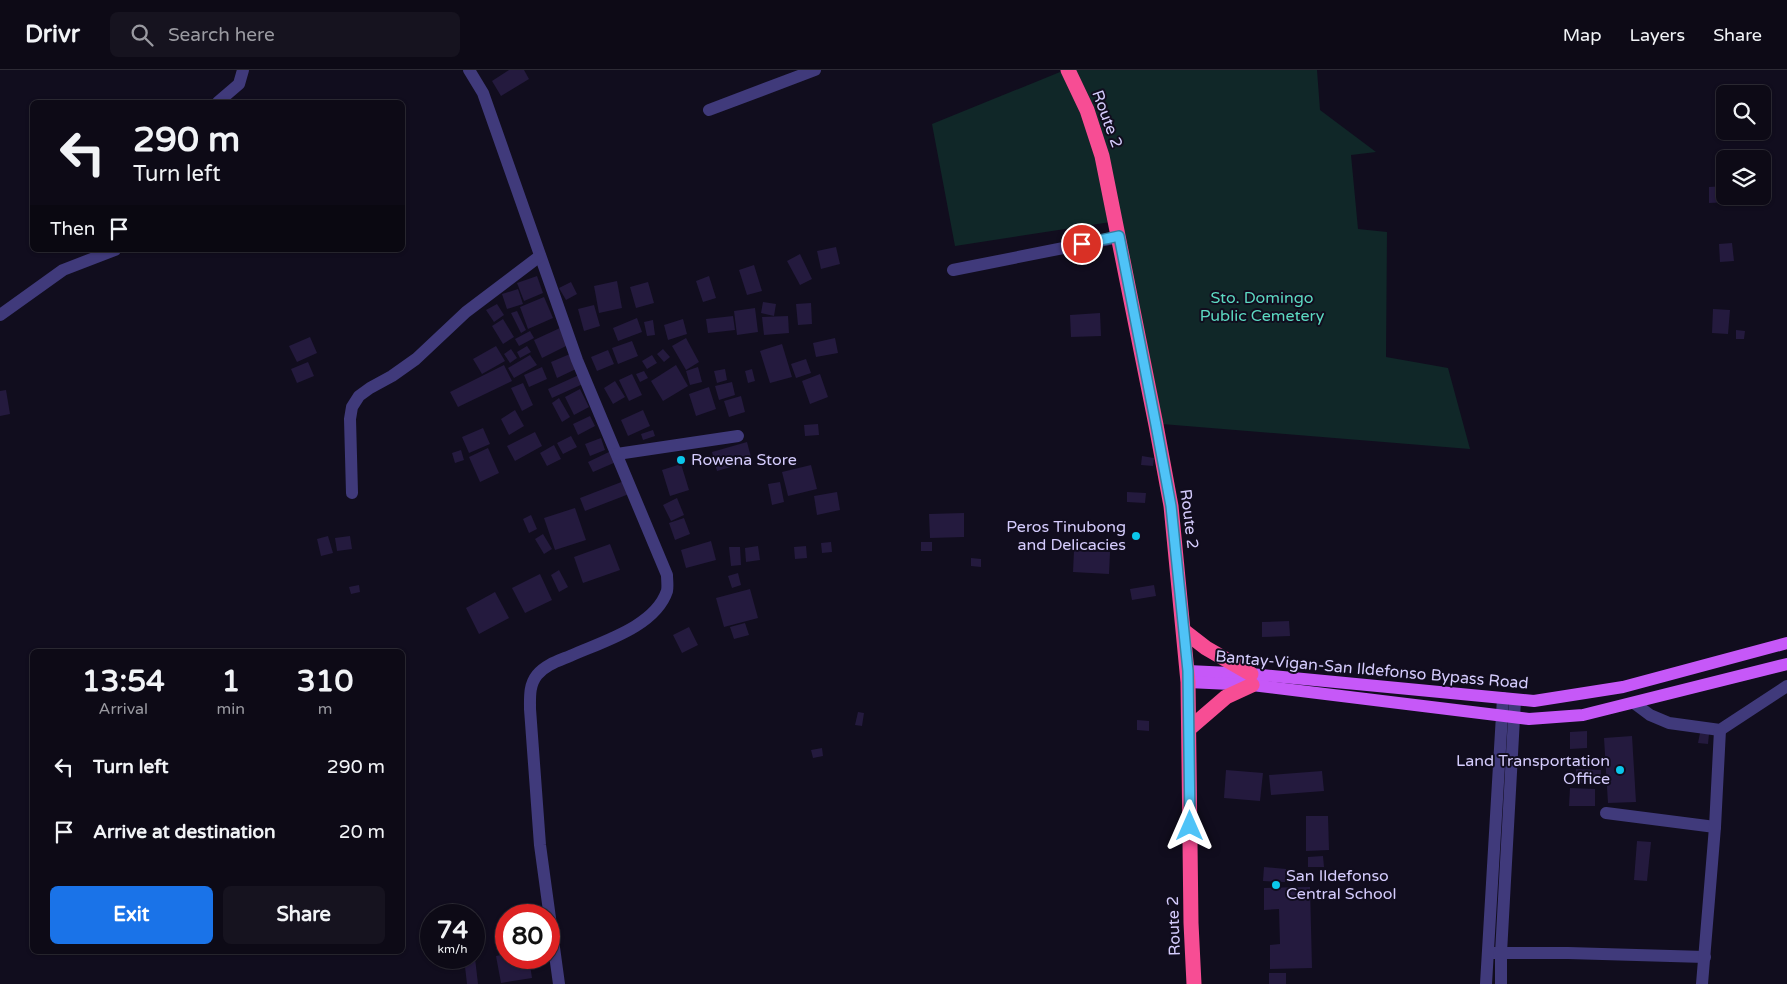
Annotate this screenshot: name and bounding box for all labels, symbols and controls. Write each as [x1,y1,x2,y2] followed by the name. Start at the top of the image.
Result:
[110,12,460,57] search box
[25,20,80,49] text: Drivr
[128,21,156,49] icon: search
[168,24,275,46] text: Search here
[1563,24,1602,46] text: Map
[1630,24,1685,46] text: Layers
[1713,24,1762,46] text: Share
[1716,85,1771,205] map controls
[1716,85,1771,140] button: search
[1087,87,1127,151] street label: Route 2
[133,119,240,161] text: 290 m
[50,120,115,185] icon: left
[1716,150,1771,205] button: layers
[133,161,221,187] text: Turn left
[105,215,133,243] icon: arrive
[50,218,95,240] text: Then
[1061,223,1103,265] pin
[1068,230,1096,258] icon: arrive
[1200,288,1325,326] park label: Sto. Domingo Public Cemetery
[691,450,797,470] place label: Rowena Store
[675,454,687,466] marker: Rowena Store
[1175,488,1203,550] street label: Route 2
[1006,517,1126,555] place label: Peros Tinubong and Delicacies
[1130,530,1142,542] marker: Peros Tinubong and Delicacies
[1215,646,1529,694] street label: Bantay-Vigan-San Ildefonso Bypass Road
[82,663,165,700] text: 13:54
[221,663,240,700] text: 1
[297,663,353,700] text: 310
[99,699,148,719] text: Arrival
[217,699,245,719] text: min
[318,699,332,719] text: m
[1456,751,1610,789] place label: Land Transportation Office
[50,753,78,781] icon: left
[93,756,169,778] text: Turn left
[327,756,385,778] text: 290 m
[1614,764,1626,776] marker: Land Transportation Office
[1163,799,1215,851] position arrow
[50,818,78,846] icon: arrive
[93,821,276,843] text: Arrive at destination
[339,821,385,843] text: 20 m
[1286,866,1396,904] place label: San Ildefonso Central School
[1270,879,1282,891] marker: San Ildefonso Central School
[50,886,213,944] button: Exit
[223,886,385,944] button: Share
[1163,896,1185,956] street label: Route 2
[495,904,560,969] speed limit sign: 80
[437,915,468,945] text: 74
[437,942,468,956] text: km/h

